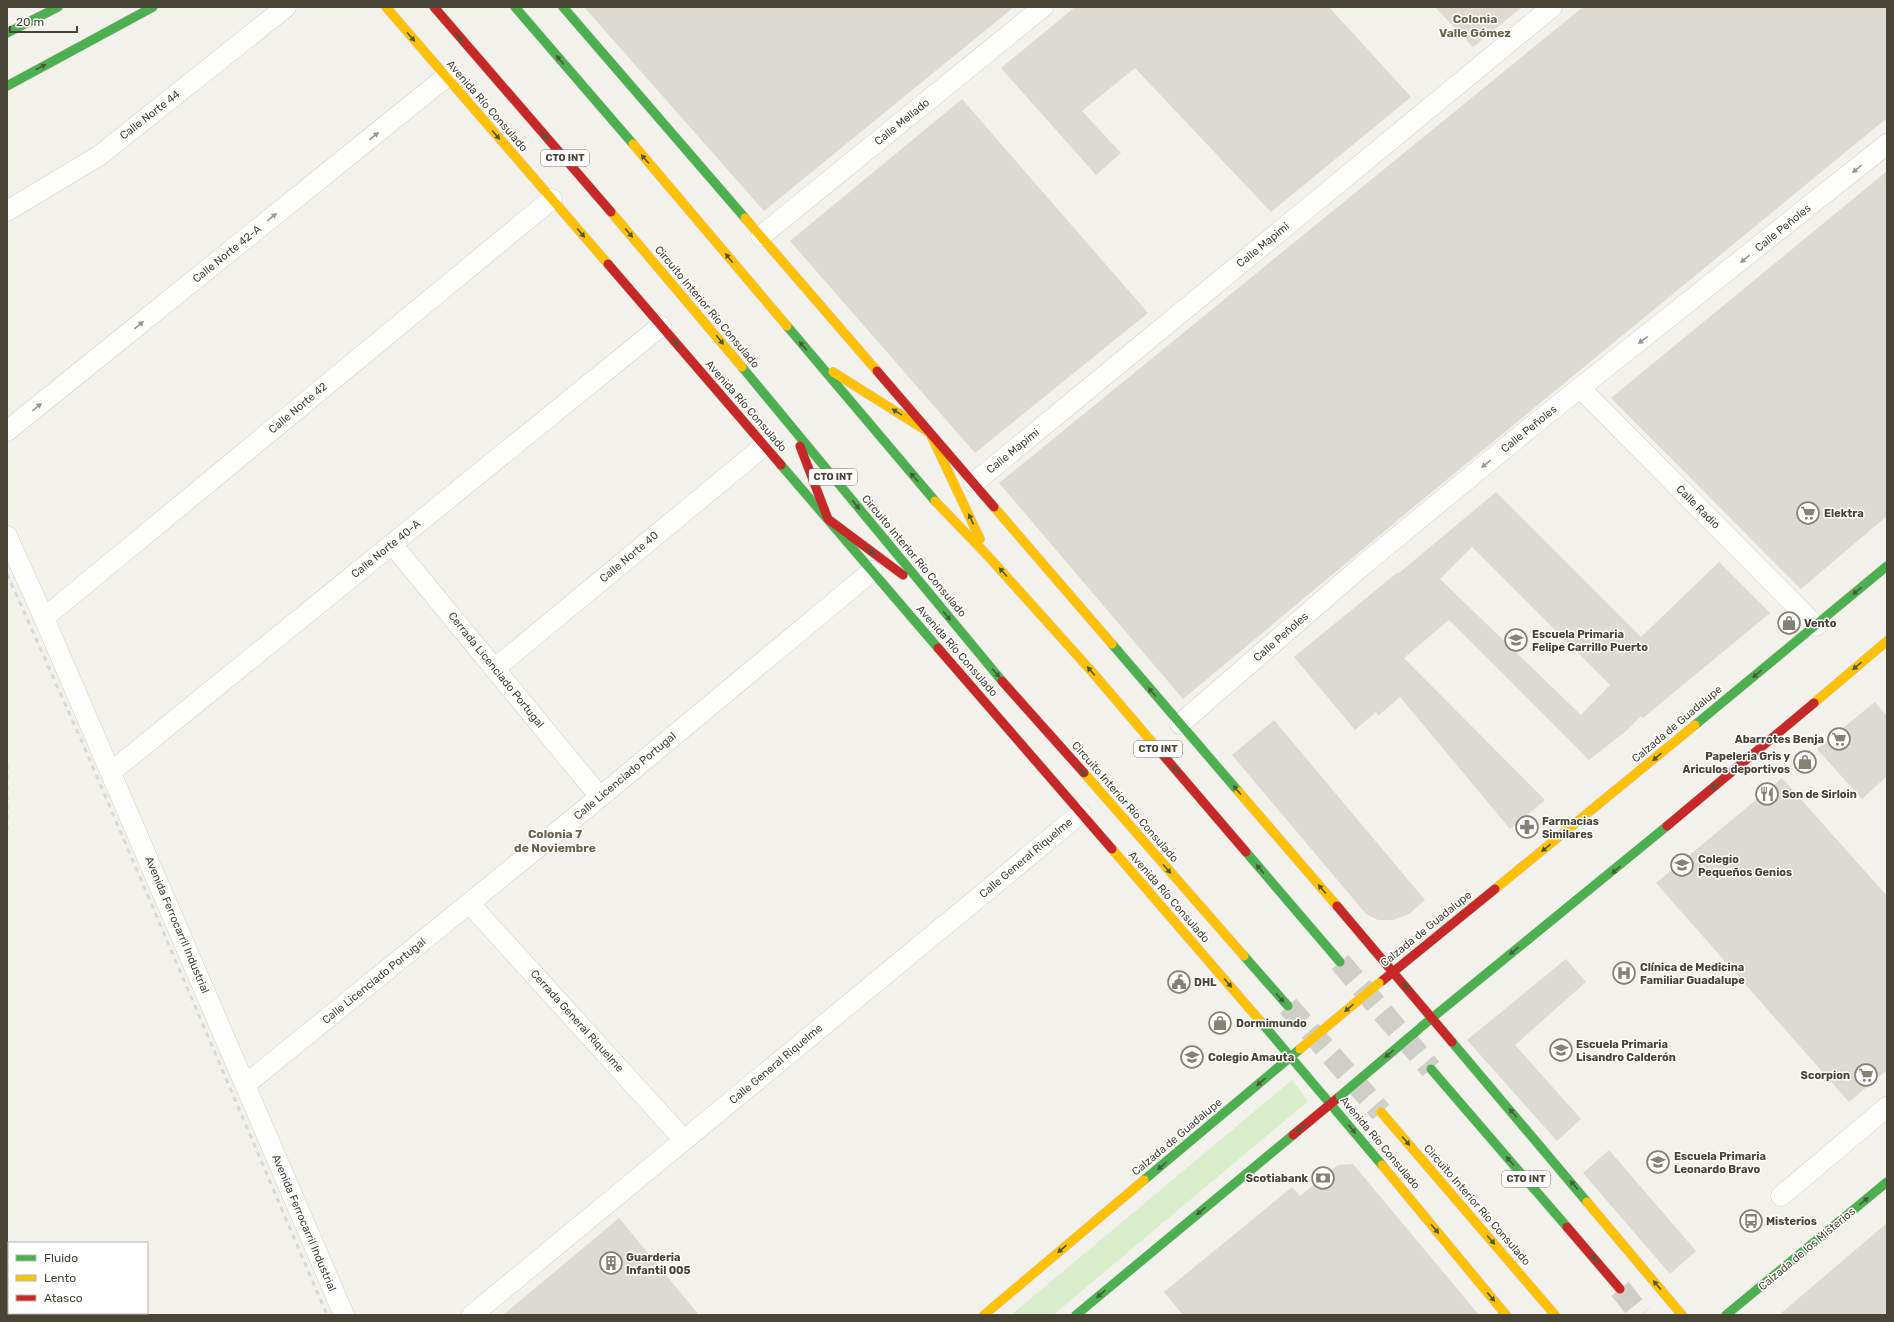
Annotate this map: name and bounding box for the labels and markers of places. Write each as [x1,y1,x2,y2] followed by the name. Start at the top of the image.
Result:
[1795,500,1821,526] supermarket icon: Elektra
[1824,507,1864,520] place label: Elektra
[1776,610,1802,636] shop icon: Vento
[1804,617,1837,630] place label: Vento
[1503,627,1529,653] school or university icon: Escuela Primaria Felipe Carrillo Puerto
[1532,628,1648,654] place label: Escuela Primaria Felipe Carrillo Puerto
[1826,726,1852,752] supermarket icon: Abarrotes Benja
[1735,733,1824,746] place label: Abarrotes Benja
[1792,749,1818,775] shop icon: Papeleria Gris y Ariculos deportivos
[1683,750,1790,776] place label: Papeleria Gris y Ariculos deportivos
[1754,781,1780,807] restaurant icon: Son de Sirloin
[1782,788,1857,801] place label: Son de Sirloin
[1514,814,1540,840] pharmacy icon: Farmacias Similares
[1542,815,1599,841] place label: Farmacias Similares
[1669,852,1695,878] school or university icon: Colegio Pequeños Genios
[1698,853,1792,879] place label: Colegio Pequeños Genios
[1611,960,1637,986] hospital icon: Clínica de Medicina Familiar Guadalupe
[1640,961,1745,987] place label: Clínica de Medicina Familiar Guadalupe
[1166,969,1192,995] public building icon: DHL
[1194,976,1217,989] place label: DHL
[1207,1010,1233,1036] shop icon: Dormimundo
[1236,1017,1307,1030] place label: Dormimundo
[1548,1037,1574,1063] school or university icon: Escuela Primaria Lisandro Calderón
[1576,1038,1676,1064] place label: Escuela Primaria Lisandro Calderón
[1179,1044,1205,1070] school or university icon: Colegio Amauta
[1208,1051,1294,1064] place label: Colegio Amauta
[1853,1062,1879,1088] supermarket icon: Scorpion
[1801,1069,1850,1082] place label: Scorpion
[1645,1149,1671,1175] school or university icon: Escuela Primaria Leonardo Bravo
[1674,1150,1766,1176] place label: Escuela Primaria Leonardo Bravo
[1310,1165,1336,1191] bank icon: Scotiabank
[1246,1172,1309,1185] place label: Scotiabank
[1738,1208,1764,1234] bus stop icon: Misterios
[1766,1215,1817,1228] place label: Misterios
[598,1250,624,1276] building icon: Guarderia Infantil 005
[626,1251,691,1277] place label: Guarderia Infantil 005

